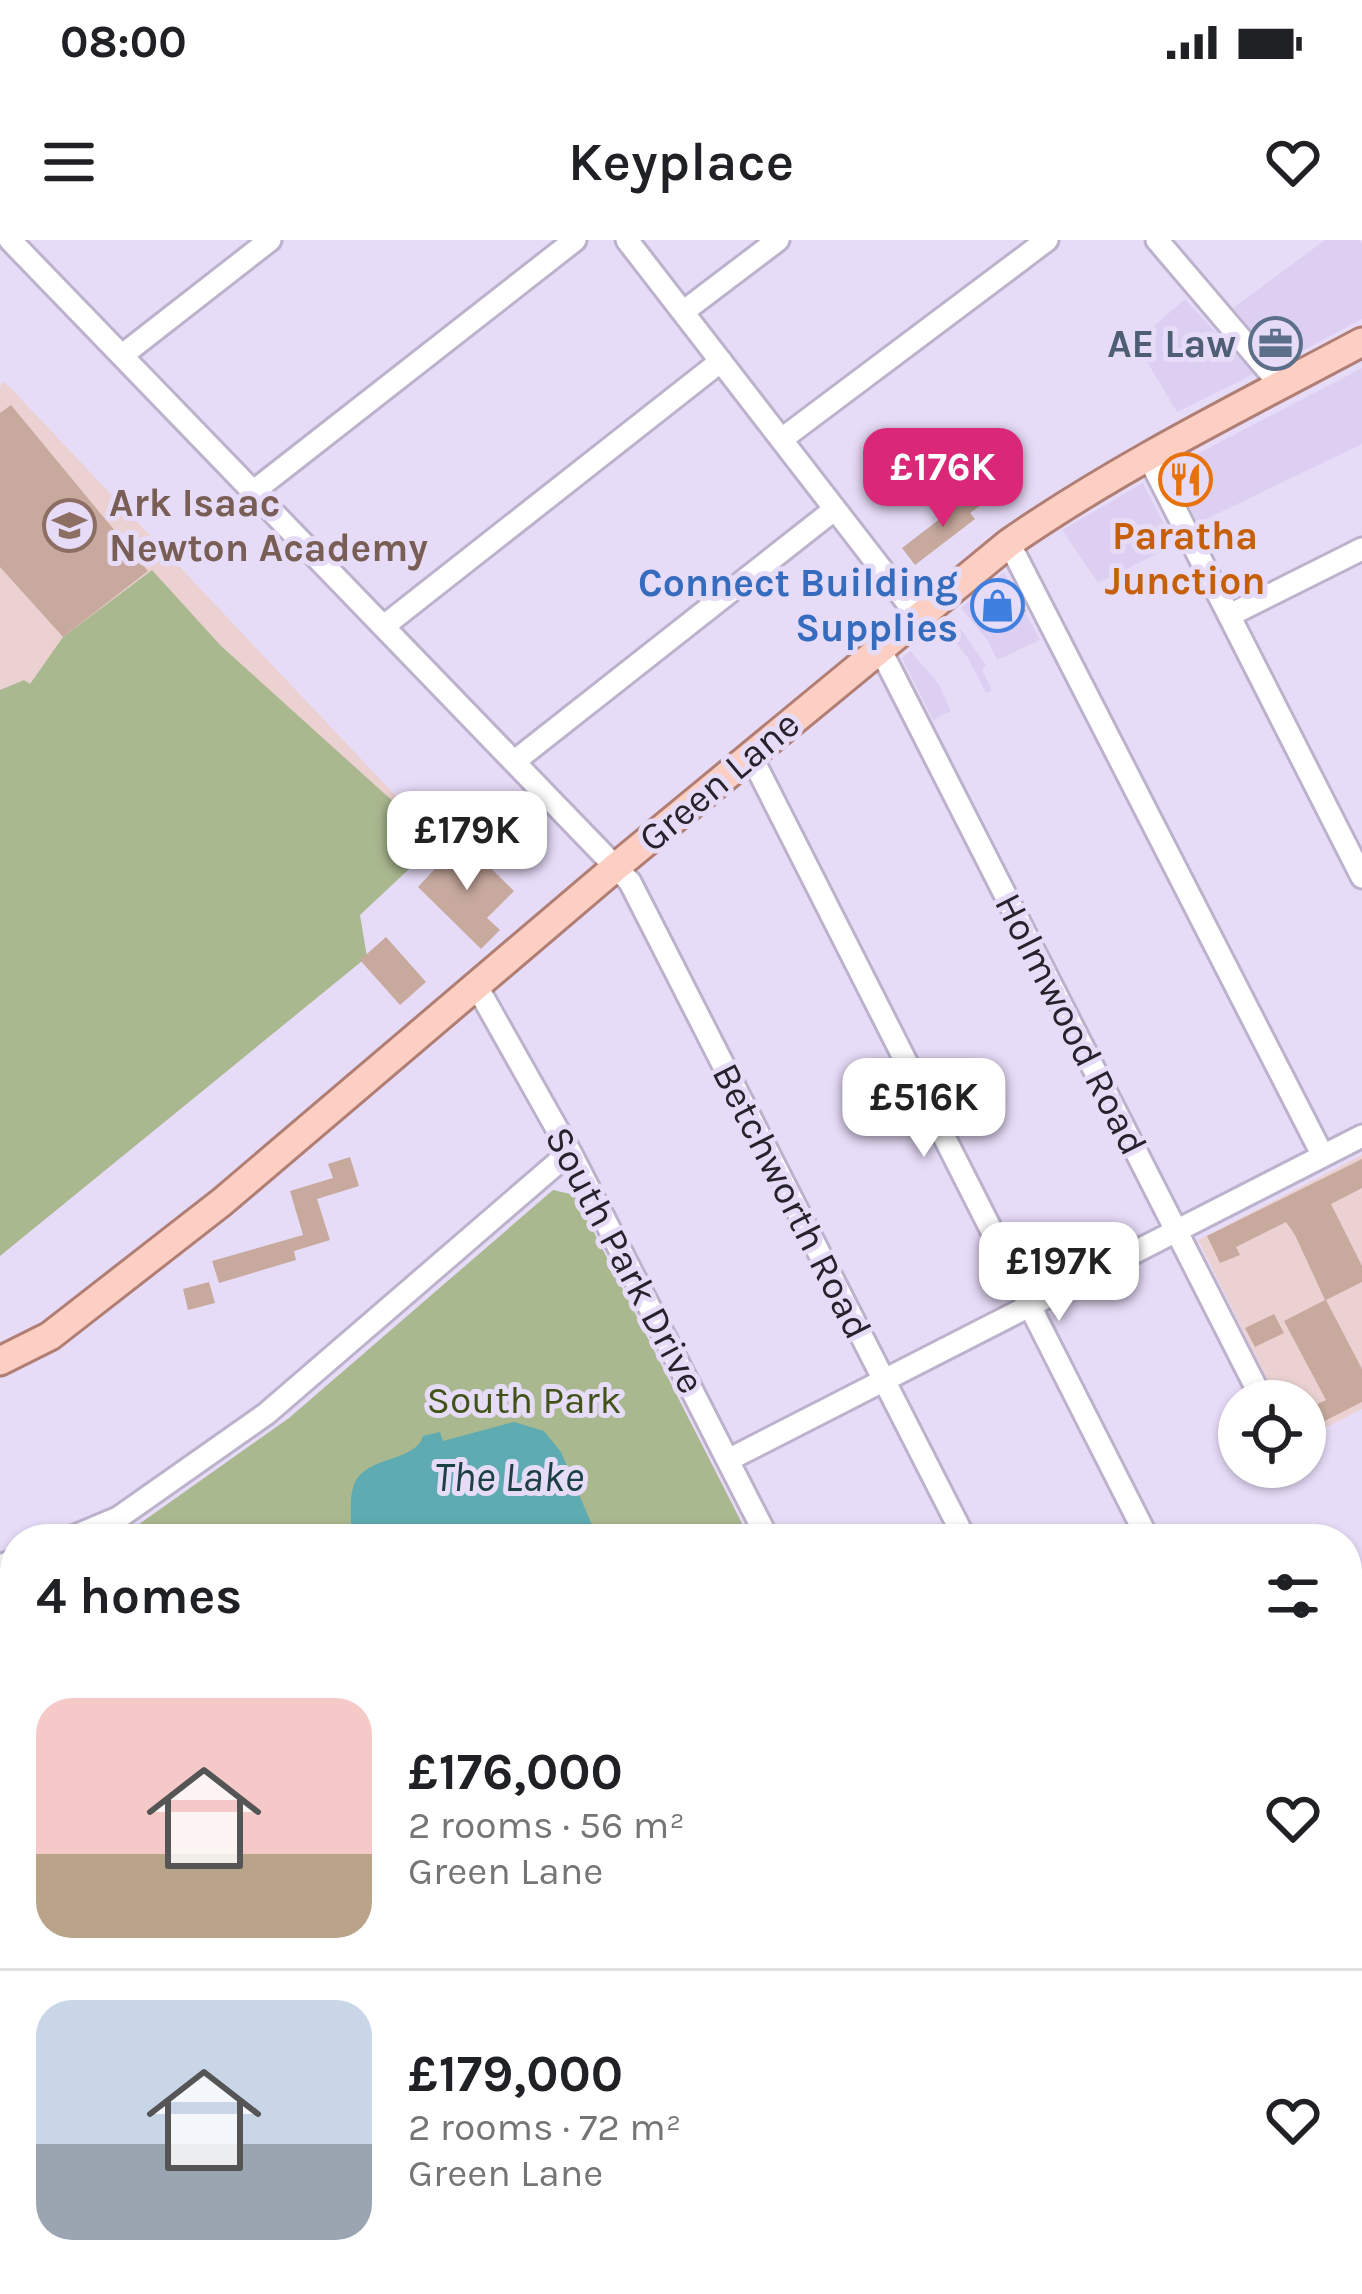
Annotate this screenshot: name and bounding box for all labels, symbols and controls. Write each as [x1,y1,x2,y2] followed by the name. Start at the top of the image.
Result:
[60,16,187,68] text: 08:00
[36,129,102,195] icon: menu
[1260,129,1326,195] icon: heart
[568,130,794,194] text: Keyplace
[1247,316,1303,372] office icon: AE Law
[1107,321,1236,367] place label: AE Law
[859,428,1027,530] pin: £176K
[890,444,996,490] text: £176K
[1157,451,1213,507] restaurant icon: Paratha Junction
[109,480,428,571] place label: Ark Isaac Newton Academy
[42,497,98,553] school or university icon: Ark Isaac Newton Academy
[1104,513,1266,604] place label: Paratha Junction
[638,560,958,651] place label: Connect Building Supplies
[969,577,1025,633] shop icon: Connect Building Supplies
[629,701,809,861] street label: Green Lane
[383,791,551,893] pin: £179K
[414,807,520,853] text: £179K
[985,885,1157,1163] street label: Holmwood Road
[703,1055,881,1347] street label: Betchworth Road
[840,1058,1008,1160] pin: £516K
[869,1074,979,1120] text: £516K
[535,1119,715,1401] street label: South Park Drive
[975,1222,1143,1324] pin: £197K
[1006,1238,1112,1284] text: £197K
[426,1377,622,1423] park label: South Park
[1218,1380,1326,1488] map controls
[1218,1380,1326,1488] button: locate
[434,1452,584,1502] water label: The Lake
[1260,1563,1326,1629] icon: filters
[36,1566,242,1626] text: 4 homes
[408,1742,623,1802] text: £176,000
[132,1746,276,1890] icon: home
[1260,1785,1326,1851] icon: heart
[408,1802,685,1848] text: 2 rooms · 56 m²
[408,1848,603,1894] text: Green Lane
[408,2044,623,2104] text: £179,000
[132,2048,276,2192] icon: home
[1260,2087,1326,2153] icon: heart
[408,2104,681,2150] text: 2 rooms · 72 m²
[408,2150,603,2196] text: Green Lane

